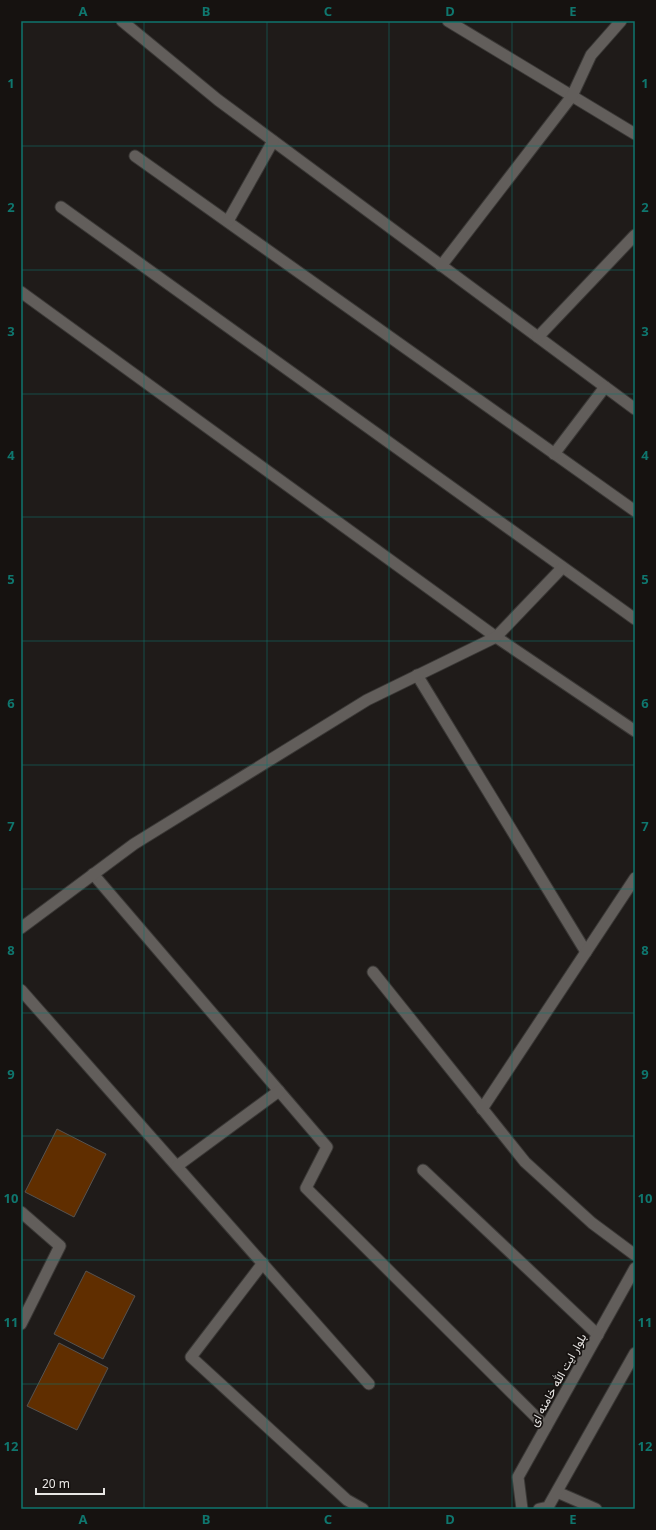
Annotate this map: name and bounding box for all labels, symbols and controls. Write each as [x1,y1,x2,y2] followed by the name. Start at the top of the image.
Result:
[79,2,88,20] text: A
[202,2,210,20] text: B
[324,2,332,20] text: C
[445,2,455,20] text: D
[569,2,577,20] text: E
[7,74,15,92] text: 1
[641,74,649,92] text: 1
[7,198,15,216] text: 2
[641,198,649,216] text: 2
[7,322,15,340] text: 3
[641,322,649,340] text: 3
[7,446,15,464] text: 4
[641,446,649,464] text: 4
[7,570,15,588] text: 5
[641,570,649,588] text: 5
[7,694,15,712] text: 6
[641,694,649,712] text: 6
[7,817,15,835] text: 7
[641,817,649,835] text: 7
[7,941,15,959] text: 8
[641,941,649,959] text: 8
[7,1065,15,1083] text: 9
[641,1065,649,1083] text: 9
[4,1189,18,1207] text: 10
[638,1189,652,1207] text: 10
[4,1313,18,1331] text: 11
[638,1313,652,1331] text: 11
[525,1330,590,1429] street label: بلوار ایت الله خامنه ای
[4,1437,18,1455] text: 12
[638,1437,652,1455] text: 12
[36,1470,104,1496] scale bar
[42,1475,70,1492] text: 20 m
[79,1510,88,1528] text: A
[202,1510,210,1528] text: B
[324,1510,332,1528] text: C
[445,1510,455,1528] text: D
[569,1510,577,1528] text: E

